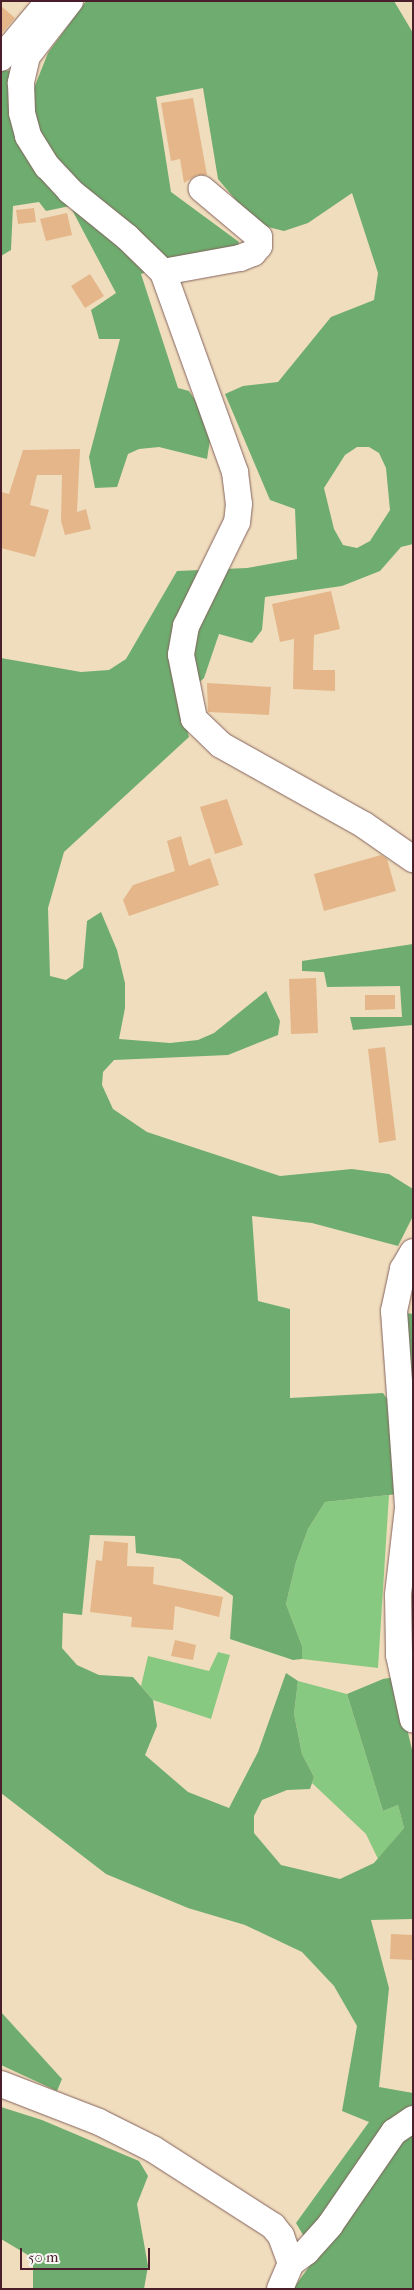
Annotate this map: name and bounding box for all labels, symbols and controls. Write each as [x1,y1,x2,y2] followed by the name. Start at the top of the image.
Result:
[22,2238,152,2270] scale bar
[28,2248,58,2266] text: 50 m

